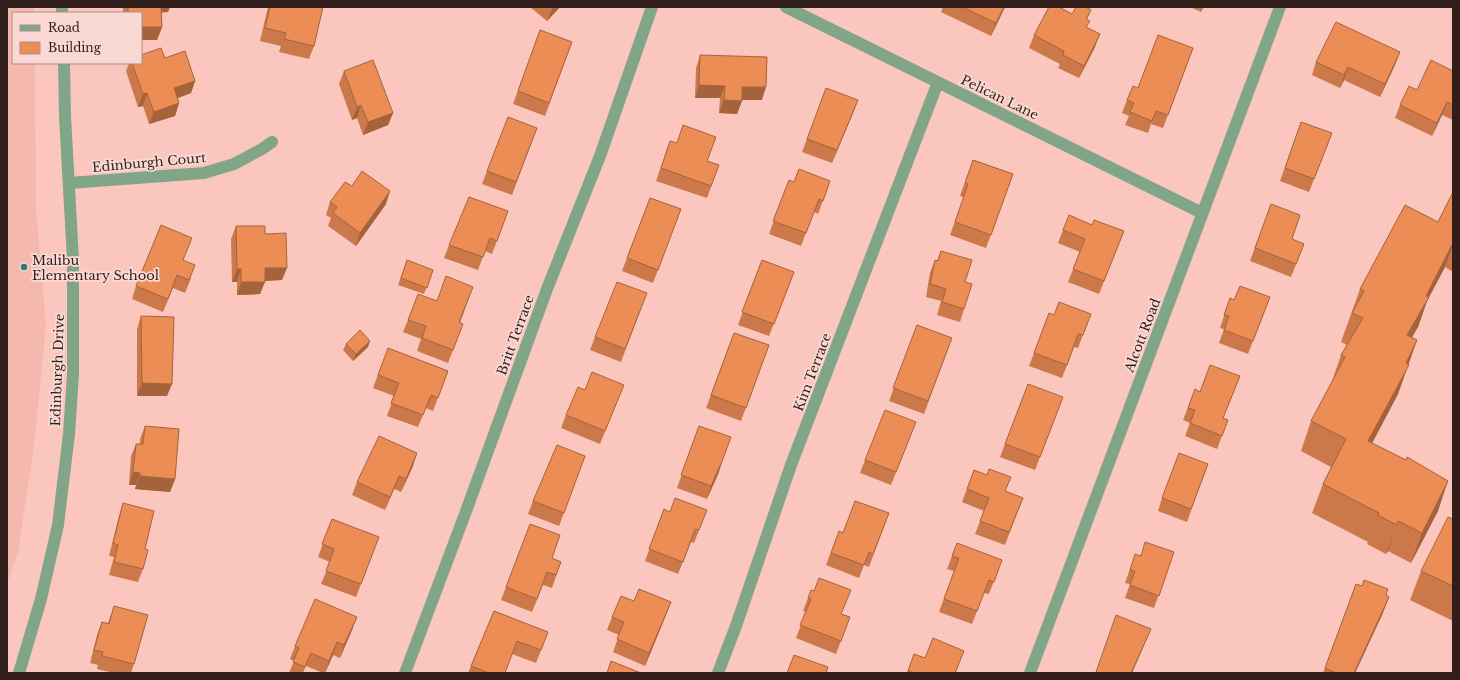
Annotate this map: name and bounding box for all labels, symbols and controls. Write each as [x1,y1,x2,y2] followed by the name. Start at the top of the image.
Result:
[12,12,142,64] legend
[48,20,80,35] text: Road
[48,40,102,55] text: Building
[958,71,1042,124] street label: Pelican Lane
[91,149,207,176] street label: Edinburgh Court
[32,252,159,284] place label: Malibu Elementary School
[19,262,29,272] marker: Malibu Elementary School
[493,293,538,378] street label: Britt Terrace
[1120,296,1164,376] street label: Alcott Road
[47,313,68,427] street label: Edinburgh Drive
[790,331,835,414] street label: Kim Terrace

